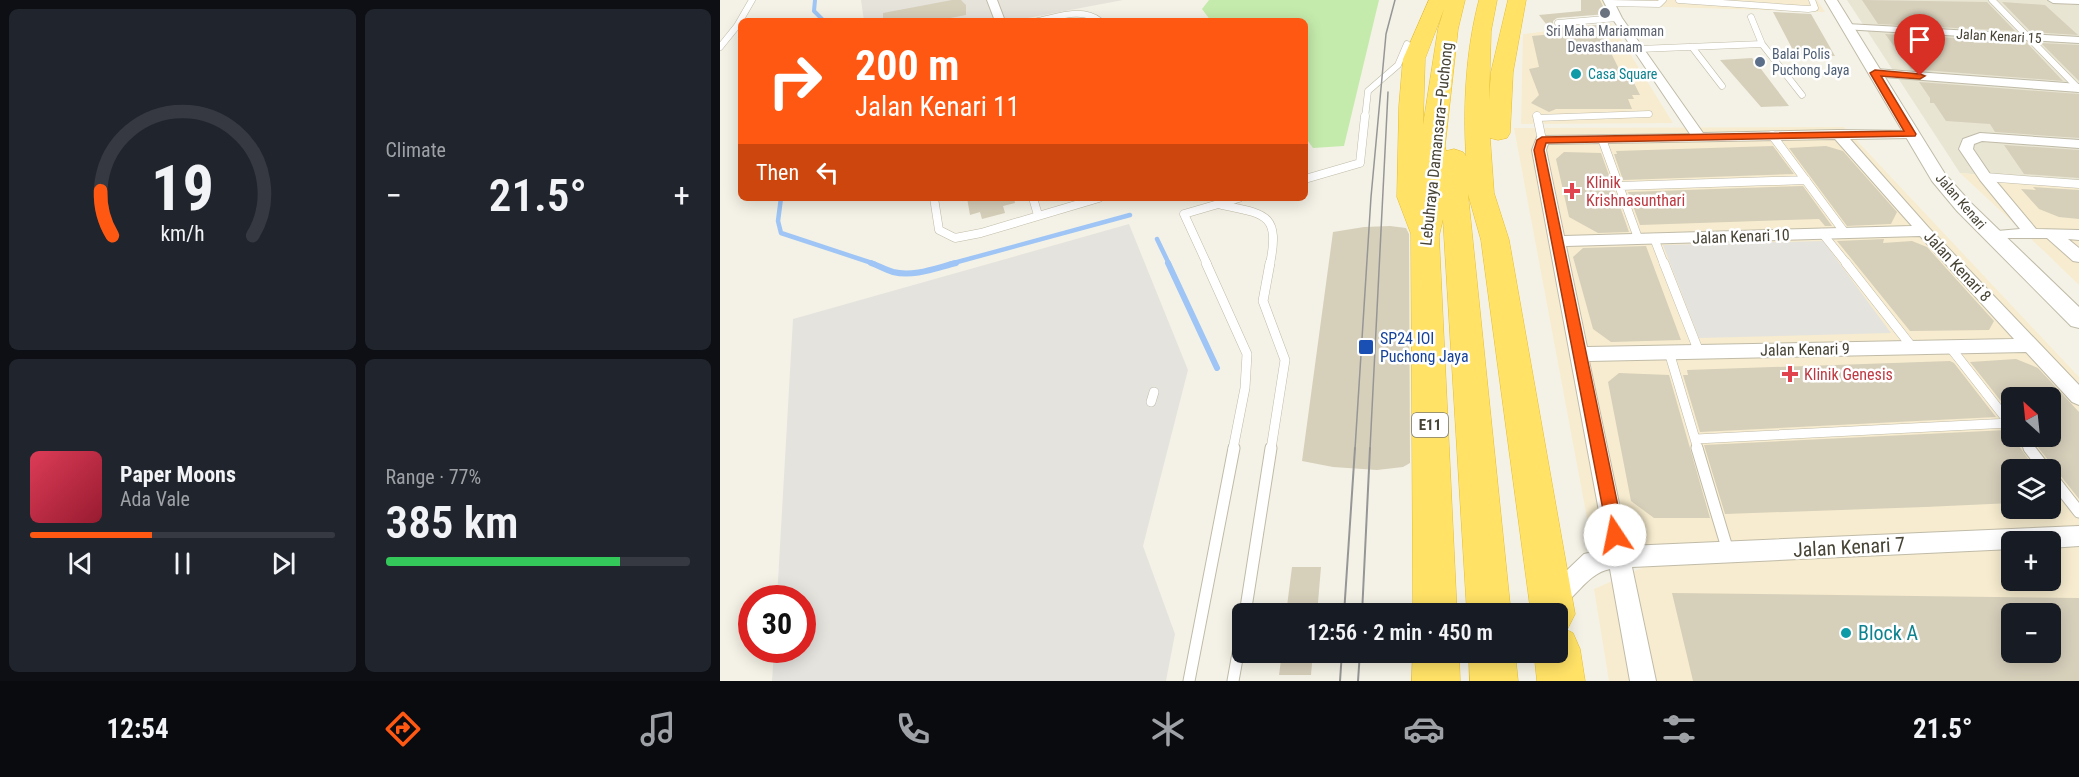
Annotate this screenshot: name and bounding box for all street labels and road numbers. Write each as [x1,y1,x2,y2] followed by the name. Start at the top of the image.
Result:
[1956,26,2042,46] street label: Jalan Kenari 15
[1416,41,1457,247] street label: Lebuhraya Damansara–Puchong
[1933,170,1989,232] street label: Jalan Kenari
[1692,225,1790,248] street label: Jalan Kenari 10
[1920,227,1995,306] street label: Jalan Kenari 8
[1760,339,1850,360] street label: Jalan Kenari 9
[1412,413,1448,437] road number: E11
[1792,532,1906,562] street label: Jalan Kenari 7

